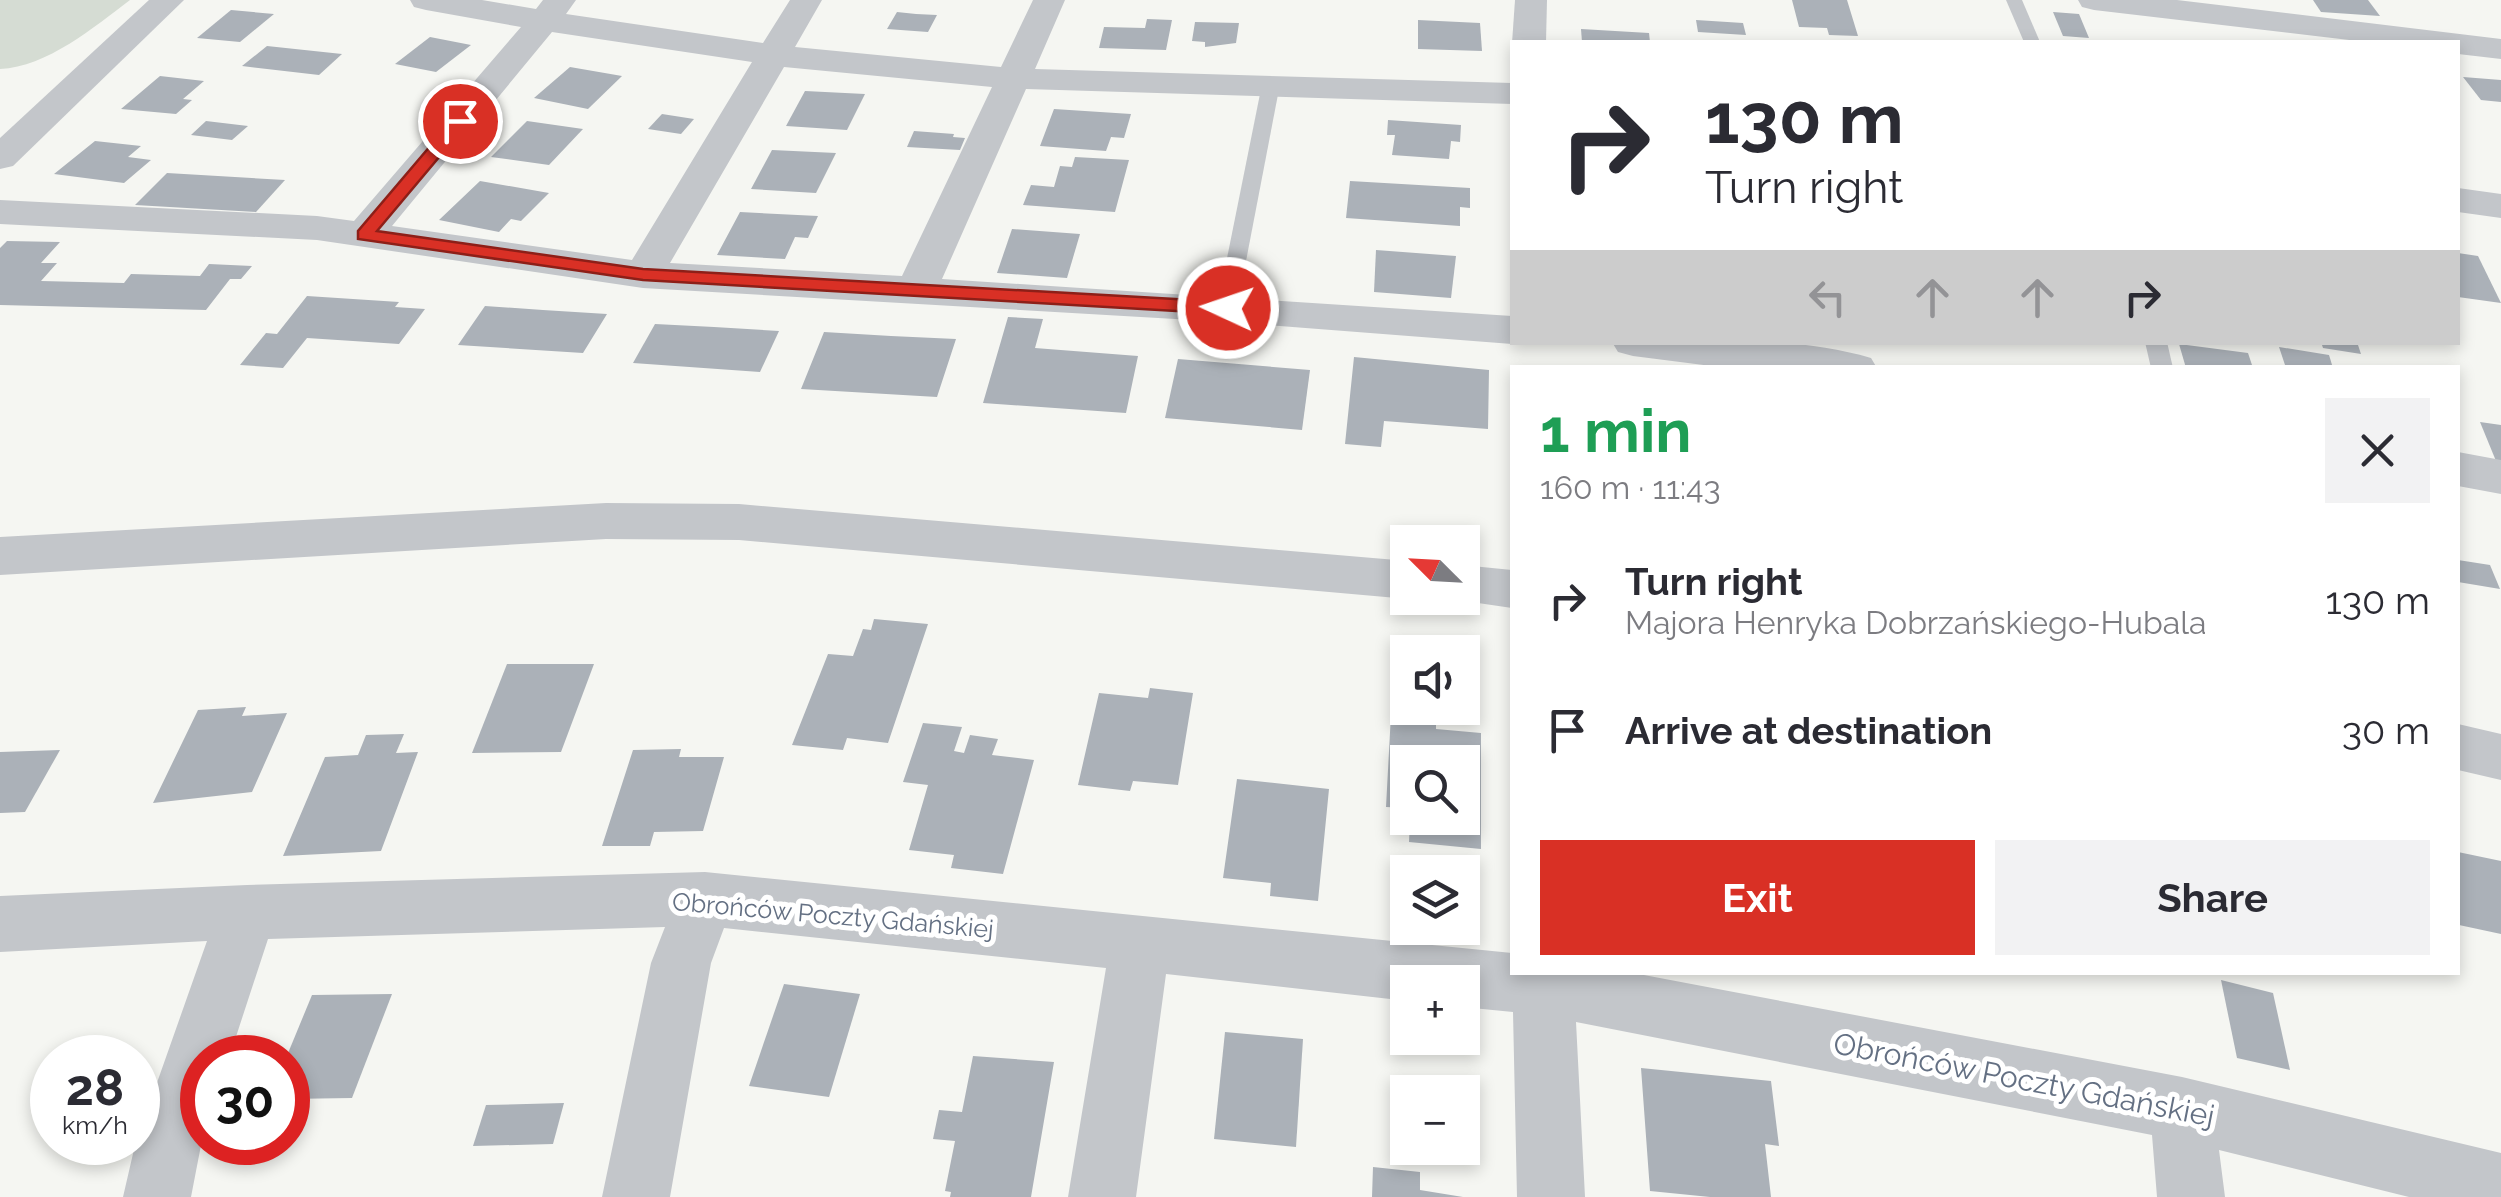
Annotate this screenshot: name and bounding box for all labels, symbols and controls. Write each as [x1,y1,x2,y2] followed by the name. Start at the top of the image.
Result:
[1705,77,1904,159] text: 130 m
[418,79,503,164] pin
[1540,80,1670,210] icon: right
[433,94,488,149] icon: arrive
[1705,161,1903,214] text: Turn right
[1176,256,1280,360] position arrow
[1800,270,1855,325] icon: left
[1905,270,1960,325] icon: ahead
[2010,270,2065,325] icon: ahead
[2115,270,2170,325] icon: right
[1540,396,1691,466] text: 1 min
[2325,398,2430,503] button: close
[1540,469,1720,506] text: 160 m · 11:43
[1390,525,1480,615] north arrow
[1390,525,1480,1165] map controls
[1625,559,1802,604] text: Turn right
[1540,573,1595,628] icon: right
[2326,578,2430,623] text: 130 m
[1625,604,2206,641] text: Majora Henryka Dobrzańskiego-Hubala
[1390,635,1480,725] button: sound
[1540,703,1595,758] icon: arrive
[1625,708,1992,753] text: Arrive at destination
[2342,708,2430,753] text: 30 m
[1390,745,1480,835] button: search
[1540,840,1975,955] button: Exit
[1995,840,2430,955] button: Share
[1390,855,1480,945] button: layers
[671,886,995,944] street label: Obrońców Poczty Gdańskiej
[1390,965,1480,1055] button: +
[1831,1025,2217,1134] street label: Obrońców Poczty Gdańskiej
[180,1035,310,1165] speed limit sign: 30
[66,1058,124,1117] text: 28
[1390,1075,1480,1165] button: −
[62,1110,128,1140] text: km/h

